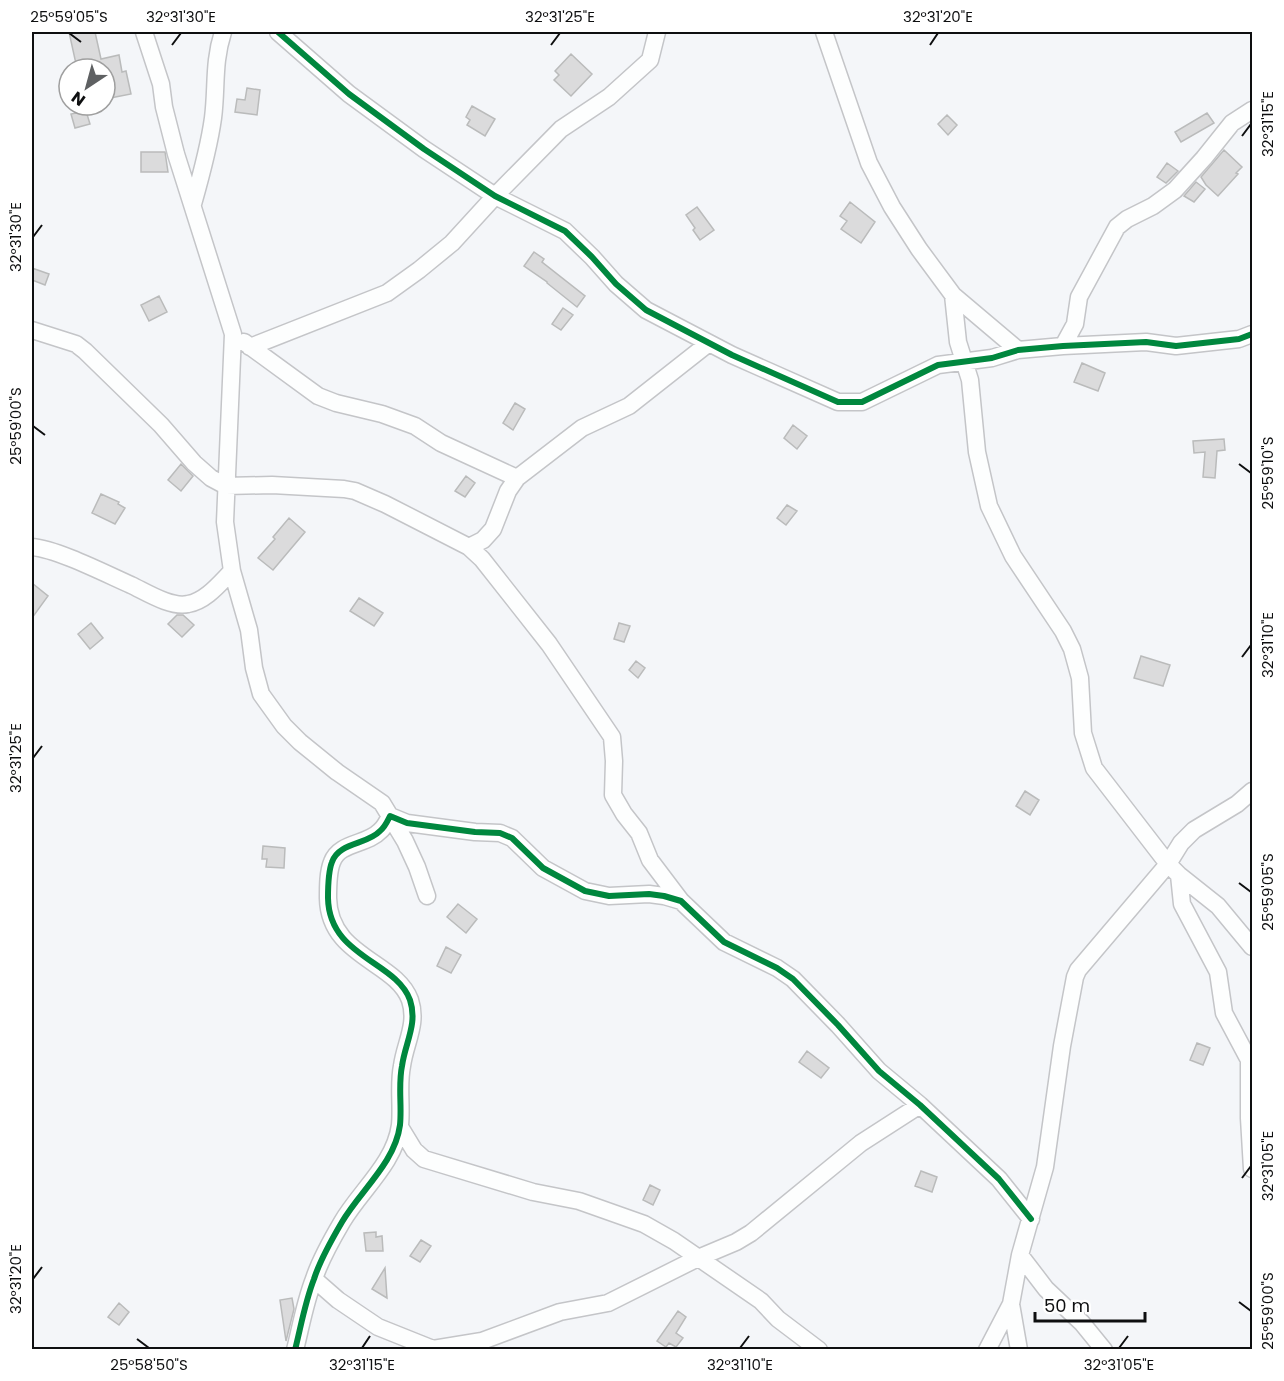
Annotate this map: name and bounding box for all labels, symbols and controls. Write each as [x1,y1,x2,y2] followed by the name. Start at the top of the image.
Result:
[30,6,108,27] text: 25°59'05"S
[146,6,216,27] text: 32°31'30"E
[525,6,595,27] text: 32°31'25"E
[903,6,973,27] text: 32°31'20"E
[57,57,117,117] north arrow
[67,86,90,112] text: N
[1257,91,1278,157] text: 32°31'15"E
[5,202,26,272] text: 32°31'30"E
[5,387,26,465] text: 25°59'00"S
[1257,437,1278,509] text: 25°59'10"S
[1257,612,1278,678] text: 32°31'10"E
[5,723,26,793] text: 32°31'25"E
[1257,853,1278,931] text: 25°59'05"S
[1257,1131,1278,1201] text: 32°31'05"E
[5,1244,26,1314] text: 32°31'20"E
[1257,1272,1278,1350] text: 25°59'00"S
[1035,1285,1144,1323] scale bar
[1044,1293,1090,1318] text: 50 m
[110,1354,188,1375] text: 25°58'50"S
[329,1354,395,1375] text: 32°31'15"E
[707,1354,773,1375] text: 32°31'10"E
[1084,1354,1154,1375] text: 32°31'05"E

